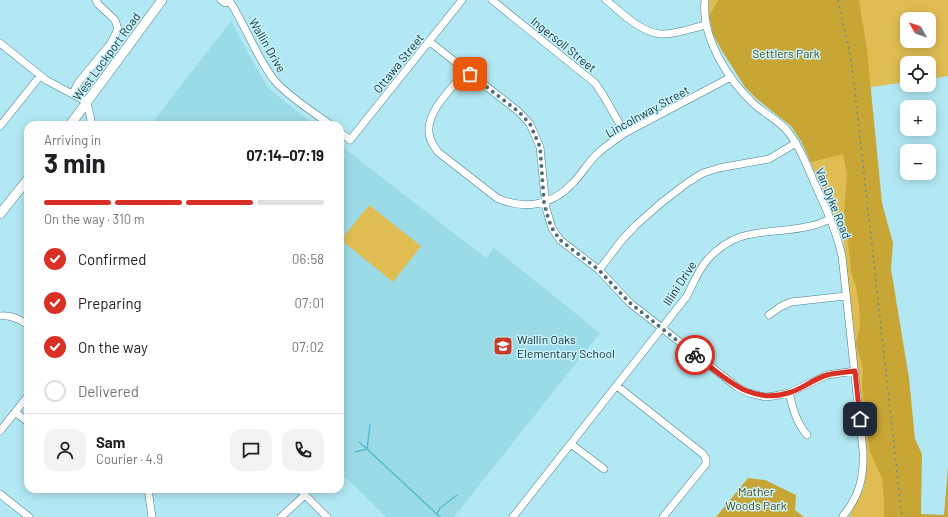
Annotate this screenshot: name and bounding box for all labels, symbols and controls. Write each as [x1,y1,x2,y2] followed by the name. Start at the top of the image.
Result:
[69,9,143,103] street label: West Lockport Road
[900,12,936,48] north arrow
[900,12,936,180] map controls
[529,13,599,75] street label: Ingersoll Street
[247,15,289,75] street label: Wallin Drive
[370,31,426,95] street label: Ottawa Street
[752,46,820,60] park label: Settlers Park
[900,56,936,92] button: locate
[453,57,487,91] pin
[459,63,481,85] icon: bag
[603,82,691,140] street label: Lincolnway Street
[900,100,936,136] button: +
[44,132,101,148] text: Arriving in
[900,144,936,180] button: −
[246,146,324,164] text: 07:14–07:19
[44,147,106,178] text: 3 min
[813,165,855,241] street label: Van Dyke Road
[44,211,144,227] text: On the way · 310 m
[44,248,66,270] icon: check
[78,250,146,268] text: Confirmed
[292,251,324,267] text: 06:58
[659,258,699,308] street label: Illini Drive
[44,292,66,314] icon: check
[78,294,142,312] text: Preparing
[295,295,324,311] text: 07:01
[517,332,615,360] place label: Wallin Oaks Elementary School
[492,335,514,357] school or university icon: Wallin Oaks Elementary School
[675,335,715,375] courier
[44,336,66,358] icon: check
[78,338,148,356] text: On the way
[292,339,324,355] text: 07:02
[684,344,706,366] icon: bike
[78,382,139,400] text: Delivered
[843,402,877,436] pin
[849,408,871,430] icon: home
[44,429,86,471] button: person
[230,429,272,471] button: chat
[282,429,324,471] button: phone
[96,433,125,451] text: Sam
[96,451,163,467] text: Courier · 4.9
[725,484,787,512] park label: Mather Woods Park

